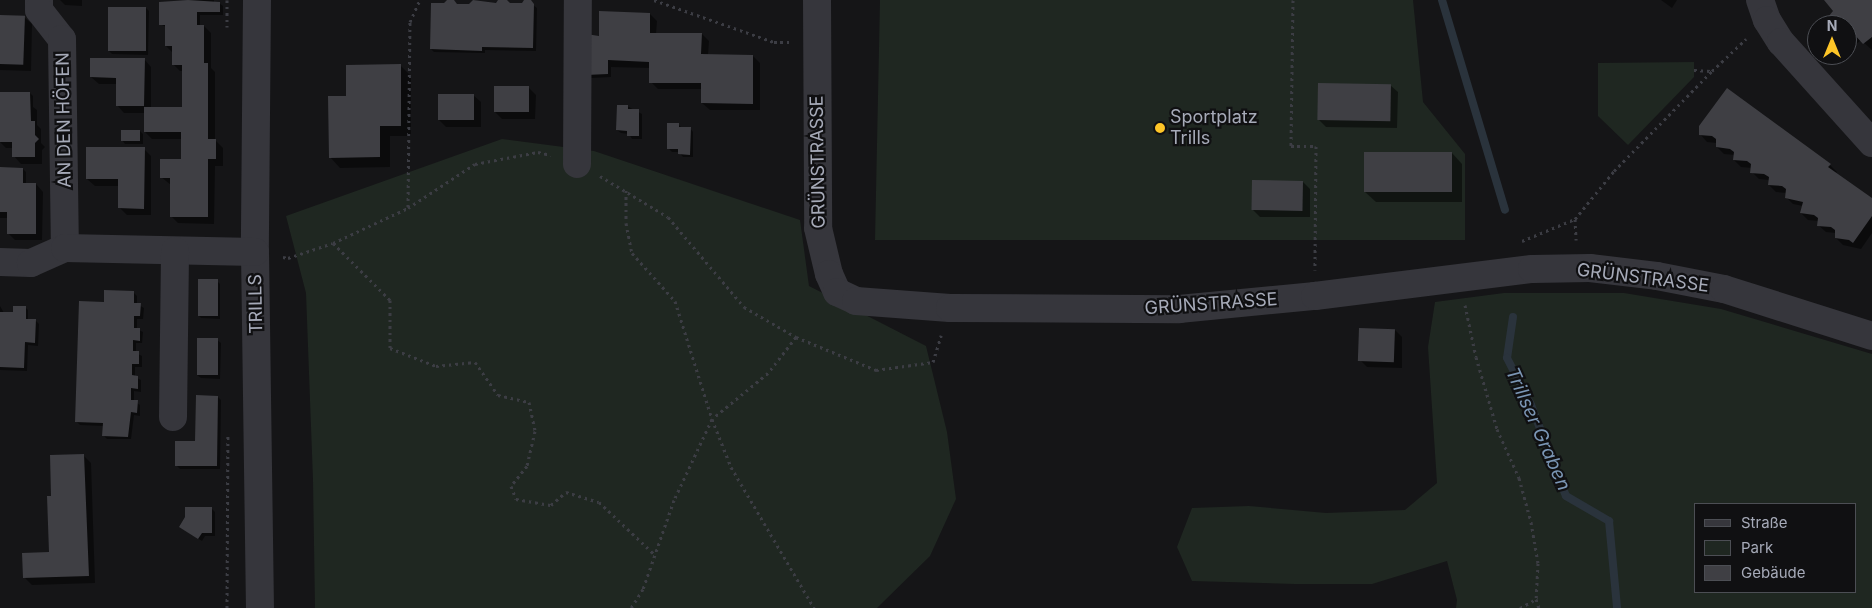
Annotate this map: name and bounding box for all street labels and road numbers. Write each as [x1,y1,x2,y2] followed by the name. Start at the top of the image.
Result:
[52,52,76,188] street label: AN DEN HÖFEN
[806,95,830,229] street label: GRÜNSTRASSE
[1576,259,1710,297] street label: GRÜNSTRASSE
[245,274,267,334] street label: TRILLS
[1144,289,1278,319] street label: GRÜNSTRASSE

